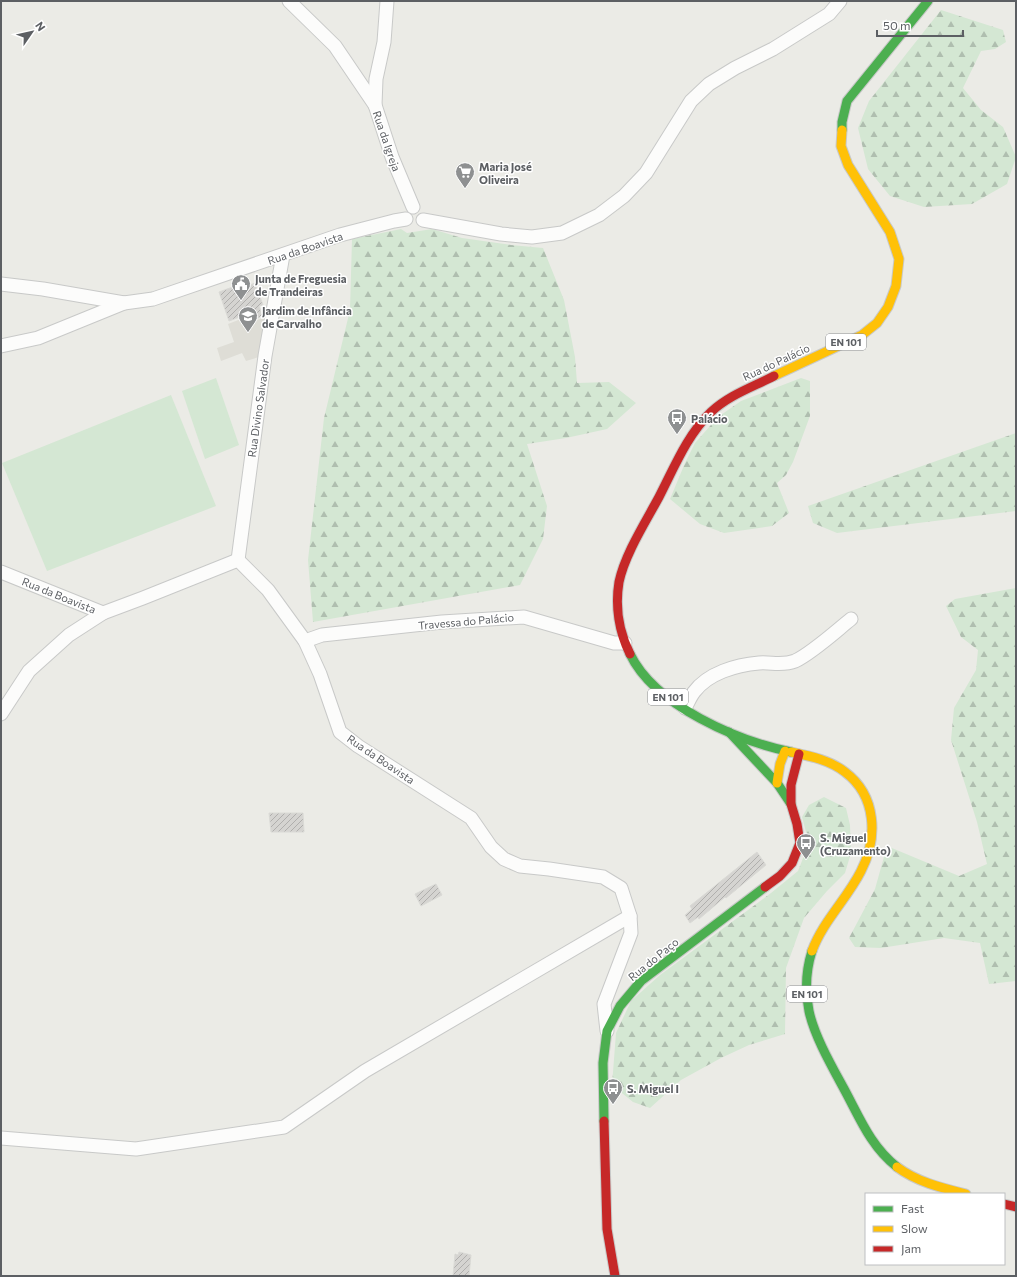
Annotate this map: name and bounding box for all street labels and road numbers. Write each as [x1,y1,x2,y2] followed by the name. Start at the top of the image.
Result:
[371,109,403,173] street label: Rua da Igreja
[266,229,344,267] street label: Rua da Boavista
[826,334,866,350] road number: EN 101
[740,341,812,383] street label: Rua do Palácio
[245,357,271,458] street label: Rua Divino Salvador
[20,574,98,616] street label: Rua da Boavista
[418,610,515,632] street label: Travessa do Palácio
[648,689,688,705] road number: EN 101
[345,732,417,786] street label: Rua da Boavista
[625,934,681,983] street label: Rua do Paço
[787,986,827,1002] road number: EN 101

